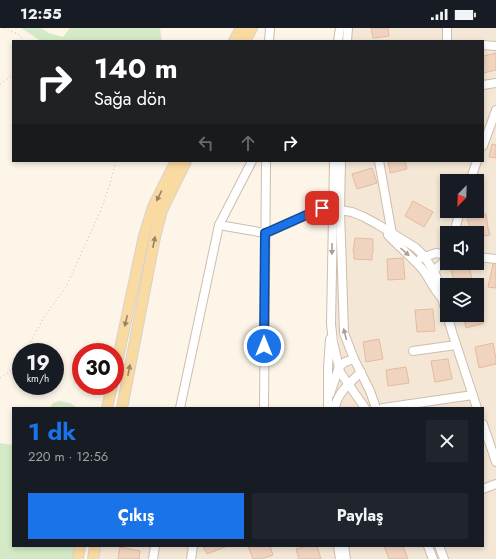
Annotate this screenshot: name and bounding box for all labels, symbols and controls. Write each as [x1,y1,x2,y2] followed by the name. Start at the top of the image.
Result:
[20,3,62,25] text: 12:55
[94,48,178,89] text: 140 m
[28,56,80,108] icon: right
[94,86,166,112] text: Sağa dön
[195,132,217,154] icon: left
[237,132,259,154] icon: ahead
[279,132,301,154] icon: right
[440,174,484,218] north arrow
[440,174,484,322] map controls
[156,190,162,202] one-way arrow
[305,191,339,225] pin
[311,197,333,219] icon: arrive
[440,226,484,270] button: sound
[151,236,157,248] one-way arrow
[329,243,335,256] one-way arrow
[400,247,410,256] one-way arrow
[440,278,484,322] button: layers
[122,315,128,328] one-way arrow
[243,325,285,367] position arrow
[341,327,347,340] one-way arrow
[72,343,124,395] speed limit sign: 30
[26,349,50,378] text: 19
[127,364,133,376] one-way arrow
[27,371,49,386] text: km/h
[28,414,76,449] text: 1 dk
[426,420,468,462] button: close
[28,447,108,466] text: 220 m · 12:56
[28,493,244,539] button: Çıkış
[252,493,468,539] button: Paylaş

